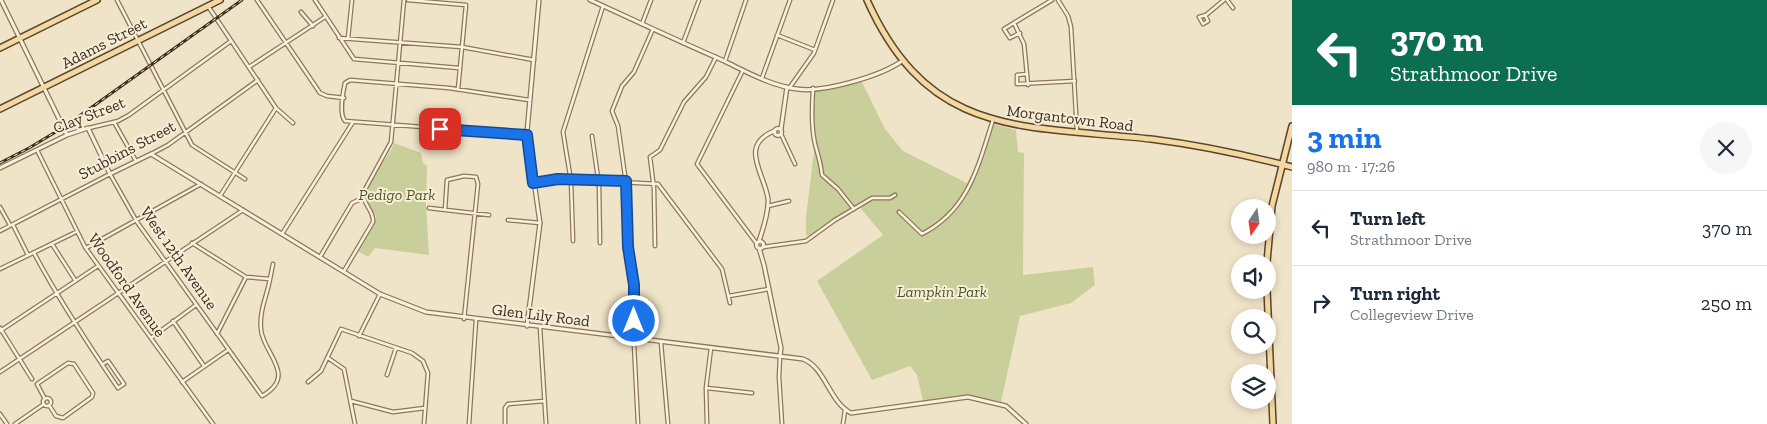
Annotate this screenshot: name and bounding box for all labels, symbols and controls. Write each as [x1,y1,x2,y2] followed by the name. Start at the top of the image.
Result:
[58,13,150,73] street label: Adams Street
[1390,18,1483,60] text: 370 m
[1307,20,1372,85] icon: left
[1390,60,1557,87] text: Strathmoor Drive
[50,93,128,137] street label: Clay Street
[1005,101,1135,135] street label: Morgantown Road
[419,108,461,150] pin
[426,115,454,143] icon: arrive
[75,116,179,184] street label: Stubbins Street
[1307,120,1382,156] text: 3 min
[1700,122,1752,174] button: close
[1307,157,1395,176] text: 980 m · 17:26
[359,185,435,204] park label: Pedigo Park
[1231,199,1276,244] north arrow
[1231,199,1276,409] map controls
[136,203,222,313] street label: West 12th Avenue
[1350,207,1425,230] text: Turn left
[1307,214,1335,242] icon: left
[1702,217,1752,240] text: 370 m
[84,230,170,340] street label: Woodford Avenue
[1350,230,1472,249] text: Strathmoor Drive
[1231,254,1276,299] button: sound
[897,282,987,301] park label: Lampkin Park
[1350,282,1440,305] text: Turn right
[1307,289,1335,317] icon: right
[1701,292,1752,315] text: 250 m
[607,294,659,346] position arrow
[491,300,591,330] street label: Glen Lily Road
[1350,305,1474,324] text: Collegeview Drive
[1231,309,1276,354] button: search
[1231,364,1276,409] button: layers

